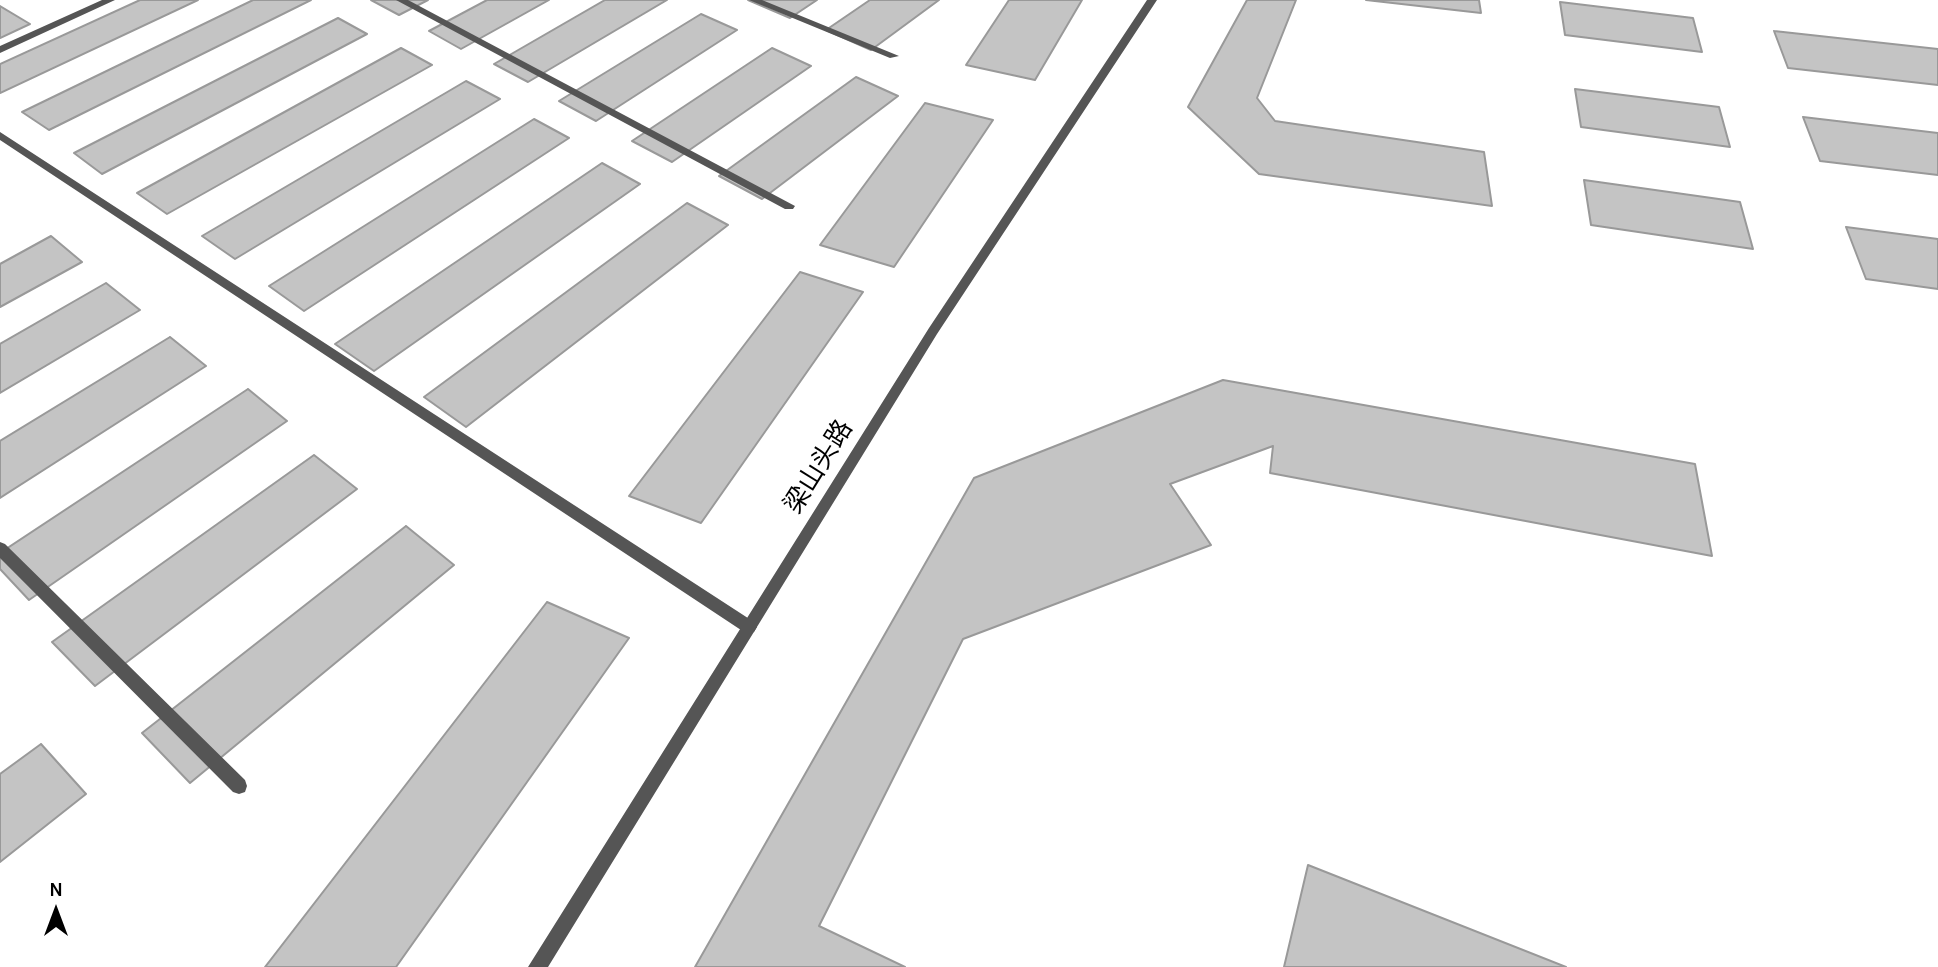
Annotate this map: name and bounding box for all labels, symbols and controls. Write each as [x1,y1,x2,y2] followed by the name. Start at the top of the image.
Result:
[778,415,860,519] street label: 梁山头路
[21,876,91,946] north arrow
[49,879,63,901] text: N

